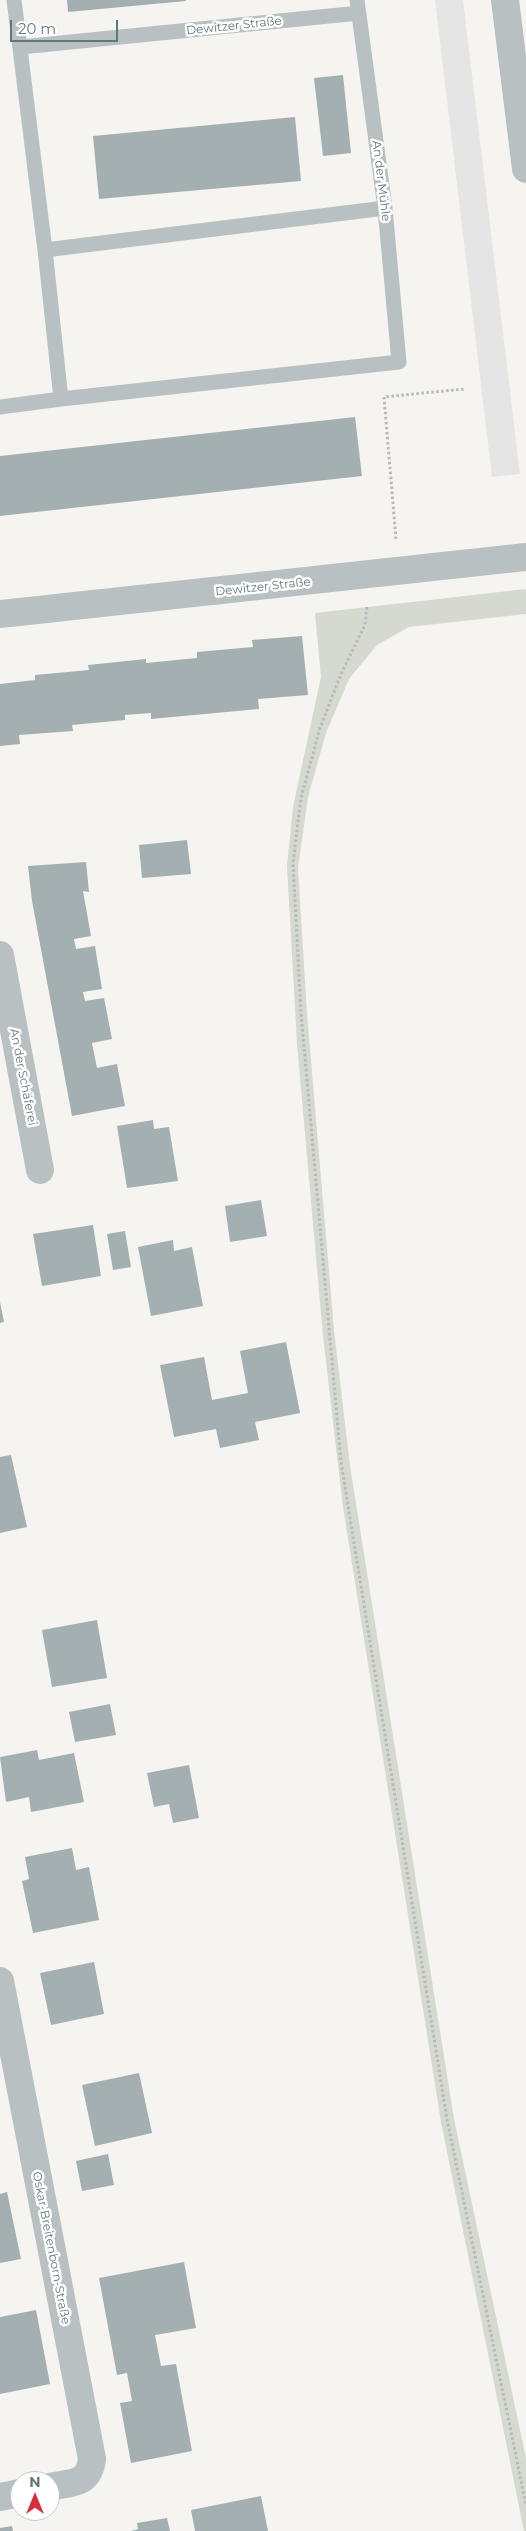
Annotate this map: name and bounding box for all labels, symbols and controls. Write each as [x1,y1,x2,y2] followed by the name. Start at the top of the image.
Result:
[12,10,120,42] scale bar
[186,14,282,38] street label: Dewitzer Straße
[18,19,56,38] text: 20 m
[369,140,393,222] street label: An der Mühle
[215,575,311,599] street label: Dewitzer Straße
[7,1027,39,1127] street label: An der Schäferei
[29,2170,73,2326] street label: Oskar-Breitenborn-Straße
[10,2471,60,2521] north arrow
[29,2473,41,2491] text: N

